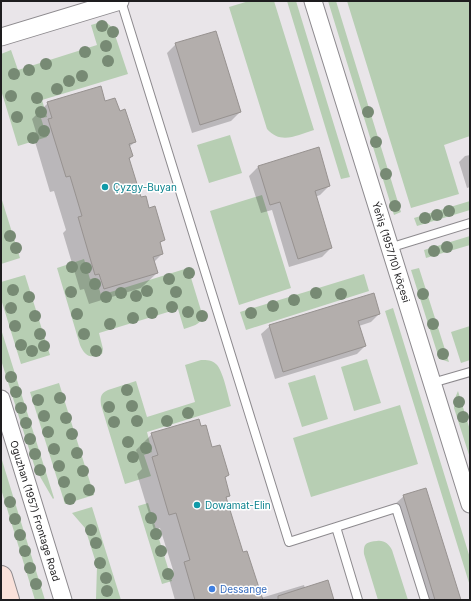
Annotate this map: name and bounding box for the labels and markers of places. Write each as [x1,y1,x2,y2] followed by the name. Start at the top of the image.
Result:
[113,181,177,193] place label: Çyzgy-Buyan
[100,182,110,192] marker: Çyzgy-Buyan
[205,499,271,511] place label: Dowamat-Elin
[192,500,202,510] marker: Dowamat-Elin
[220,583,267,595] place label: Dessange
[207,584,217,594] marker: Dessange

